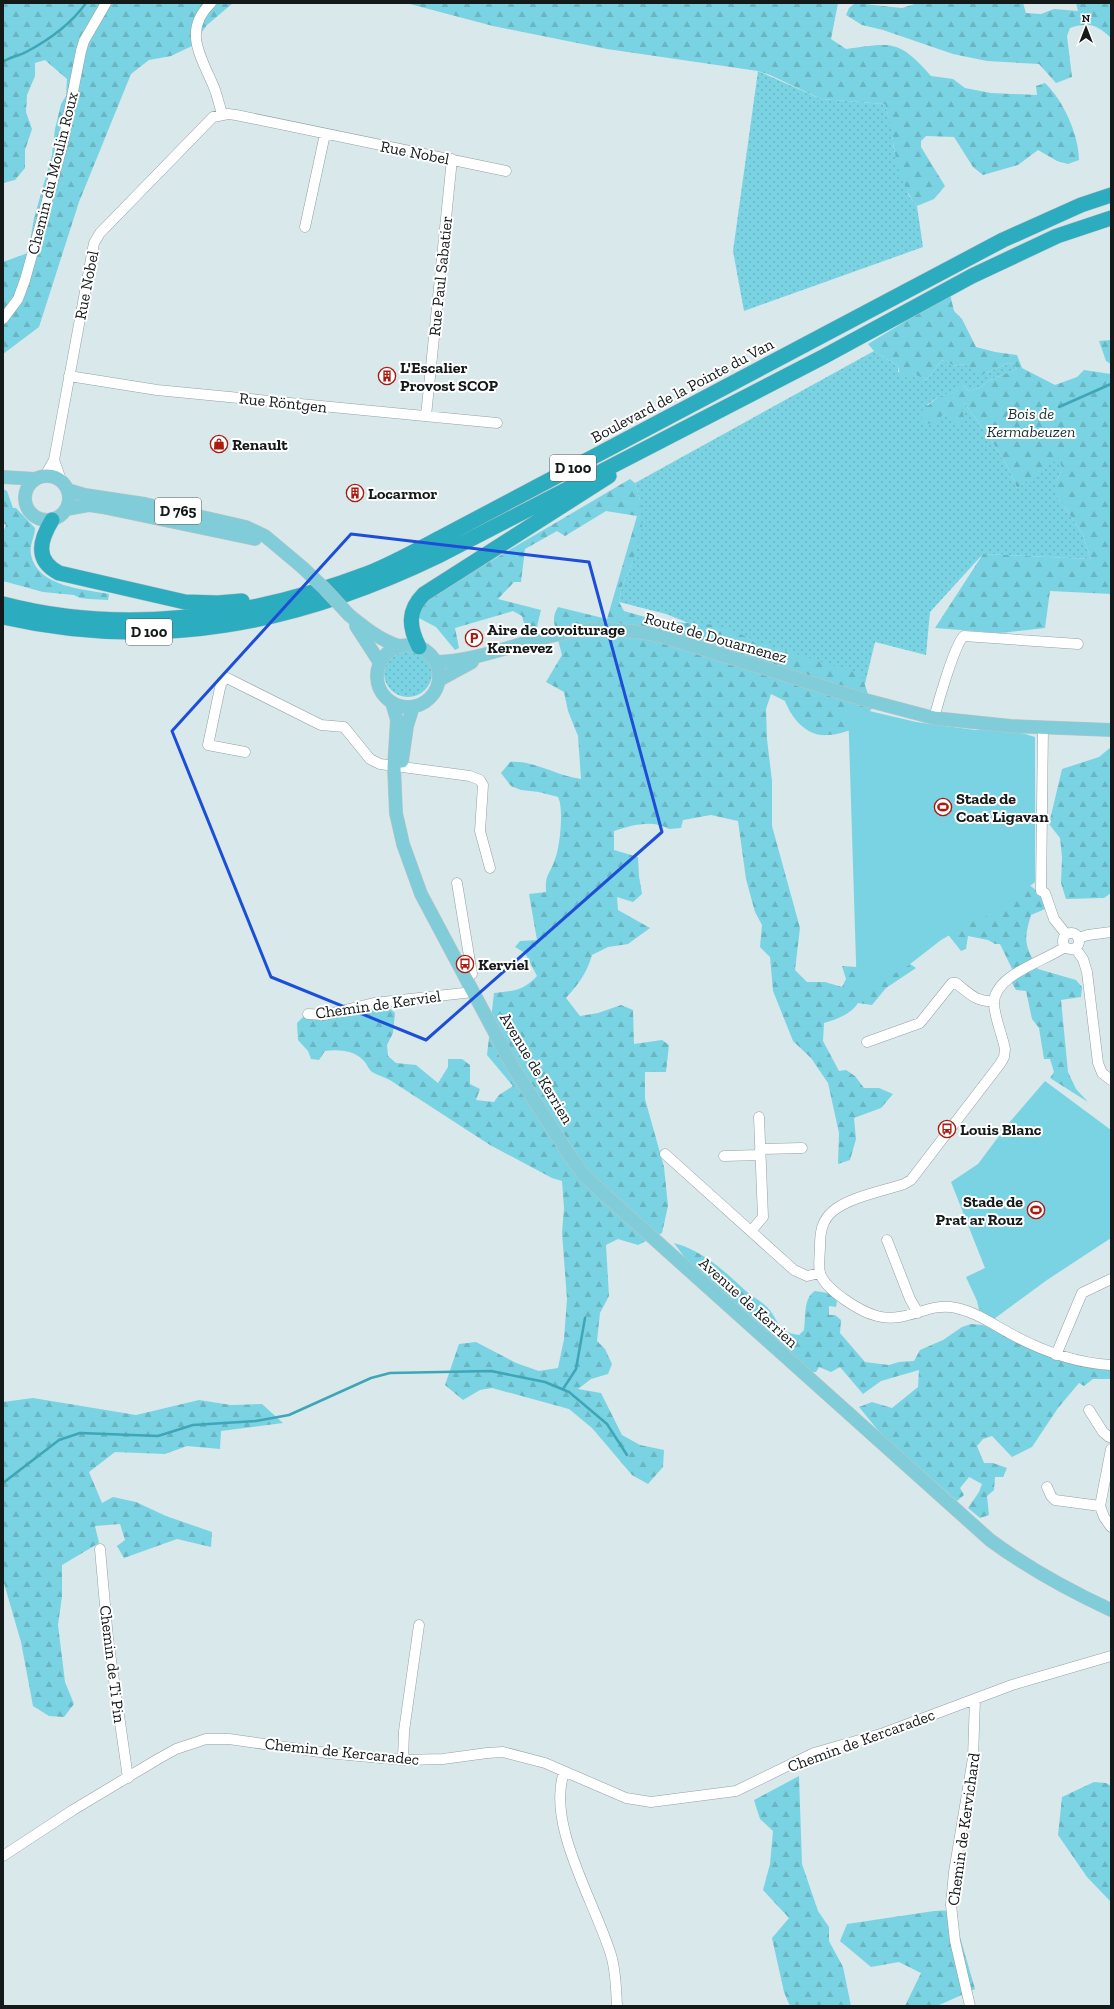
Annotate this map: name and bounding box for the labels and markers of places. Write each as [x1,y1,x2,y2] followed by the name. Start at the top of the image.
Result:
[400,358,498,395] place label: L'Escalier Provost SCOP
[377,366,397,386] building icon: L'Escalier Provost SCOP
[209,434,229,454] shop icon: Renault
[232,435,288,454] place label: Renault
[345,483,365,503] building icon: Locarmor
[368,484,437,503] place label: Locarmor
[487,620,625,657] place label: Aire de covoiturage Kernevez
[464,628,484,648] parking icon: Aire de covoiturage Kernevez
[956,789,1049,826] place label: Stade de Coat Ligavan
[933,797,953,817] sports icon: Stade de Coat Ligavan
[455,954,475,974] bus stop icon: Kerviel
[478,955,529,974] place label: Kerviel
[937,1119,957,1139] bus stop icon: Louis Blanc
[960,1120,1042,1139] place label: Louis Blanc
[936,1192,1023,1229] place label: Stade de Prat ar Rouz
[1026,1200,1046,1220] sports icon: Stade de Prat ar Rouz

